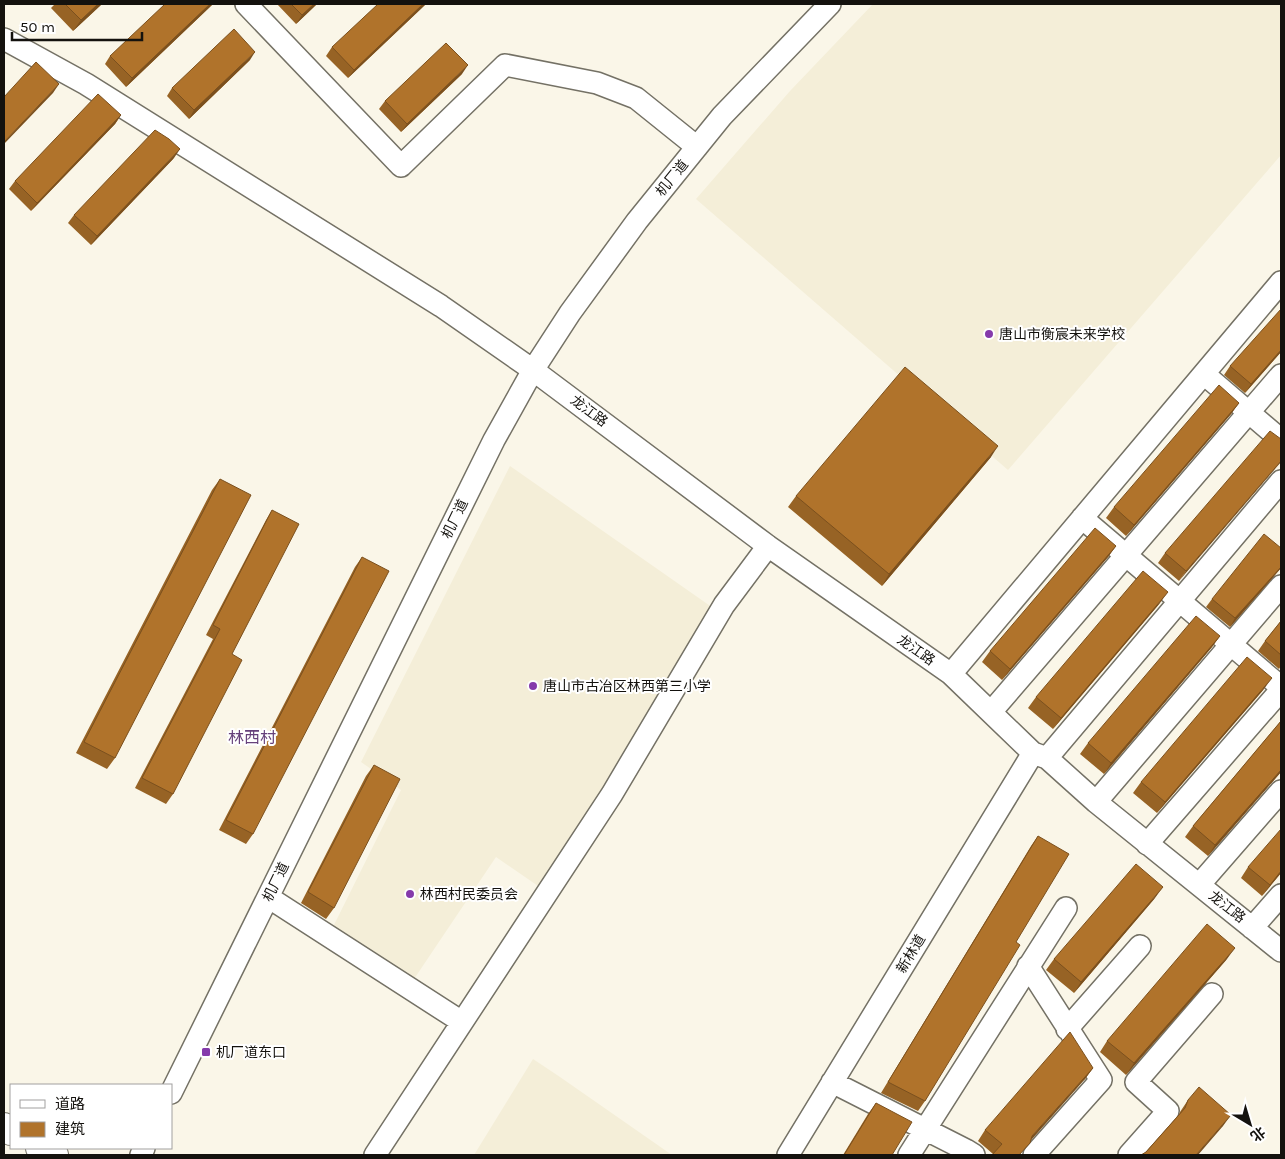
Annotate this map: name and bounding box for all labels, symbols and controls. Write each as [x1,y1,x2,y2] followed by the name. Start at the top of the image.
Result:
[12,10,142,42] scale bar
[20,18,55,36] text: 50 m
[652,156,692,200] street label: 机厂道
[999,326,1125,343] place label: 唐山市衡宸未来学校
[983,328,995,340] marker: 唐山市衡宸未来学校
[567,392,611,430] street label: 龙江路
[438,496,472,542] street label: 机厂道
[894,631,938,669] street label: 龙江路
[543,678,711,695] place label: 唐山市古冶区林西第三小学
[527,680,539,692] marker: 唐山市古冶区林西第三小学
[228,728,276,747] district label: 林西村
[259,859,293,905] street label: 机厂道
[420,886,518,903] place label: 林西村民委员会
[1205,887,1249,927] street label: 龙江路
[404,888,416,900] marker: 林西村民委员会
[893,932,929,976] street label: 新林道
[216,1044,286,1061] place label: 机厂道东口
[200,1046,212,1058] marker: 机厂道东口
[10,1084,172,1149] legend
[55,1095,85,1113] text: 道路
[1225,1099,1275,1149] north arrow
[55,1120,85,1138] text: 建筑
[1247,1123,1268,1145] text: 北

